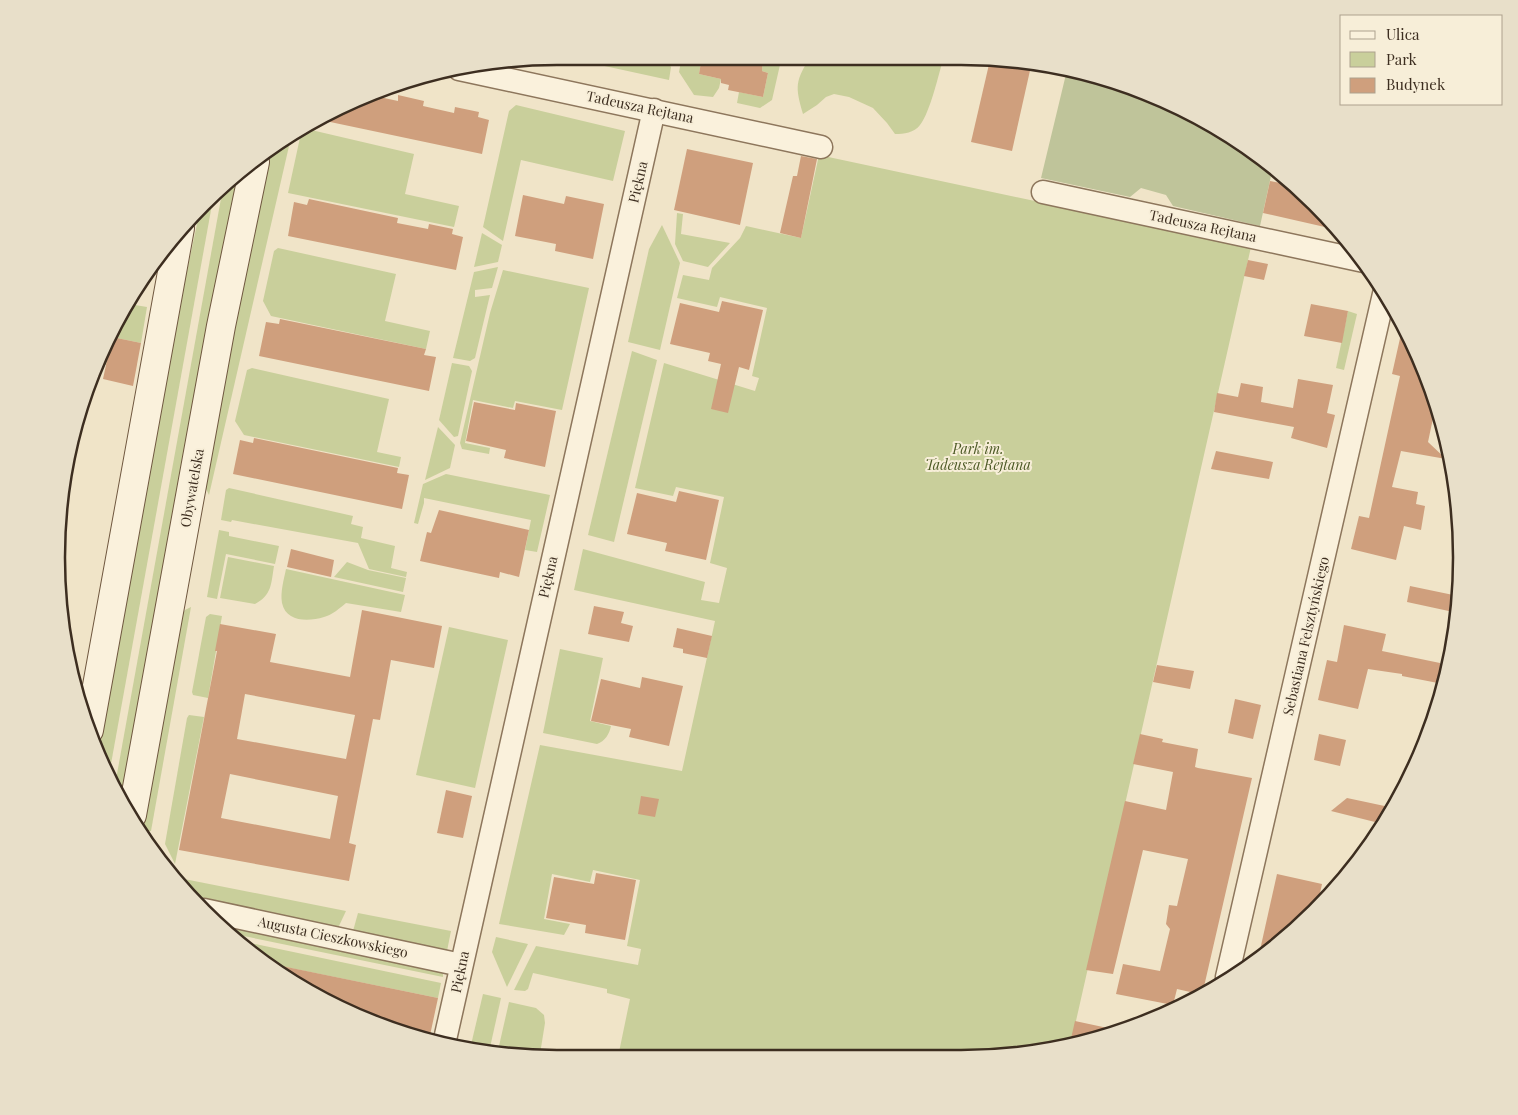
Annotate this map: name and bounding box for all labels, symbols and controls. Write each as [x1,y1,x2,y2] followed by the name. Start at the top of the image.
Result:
[1340,15,1503,105] legend
[1386,24,1420,44] text: Ulica
[1386,49,1418,69] text: Park
[1386,74,1446,94] text: Budynek
[585,86,696,127] street label: Tadeusza Rejtana
[623,159,652,205] street label: Piękna
[1148,205,1259,246] street label: Tadeusza Rejtana
[925,439,1031,474] park label: Park im. Tadeusza Rejtana
[175,447,208,529] street label: Obywatelska
[533,554,562,600] street label: Piękna
[1278,554,1333,717] street label: Sebastiana Felsztyńskiego
[255,911,410,962] street label: Augusta Cieszkowskiego
[446,949,473,995] street label: Piękna

